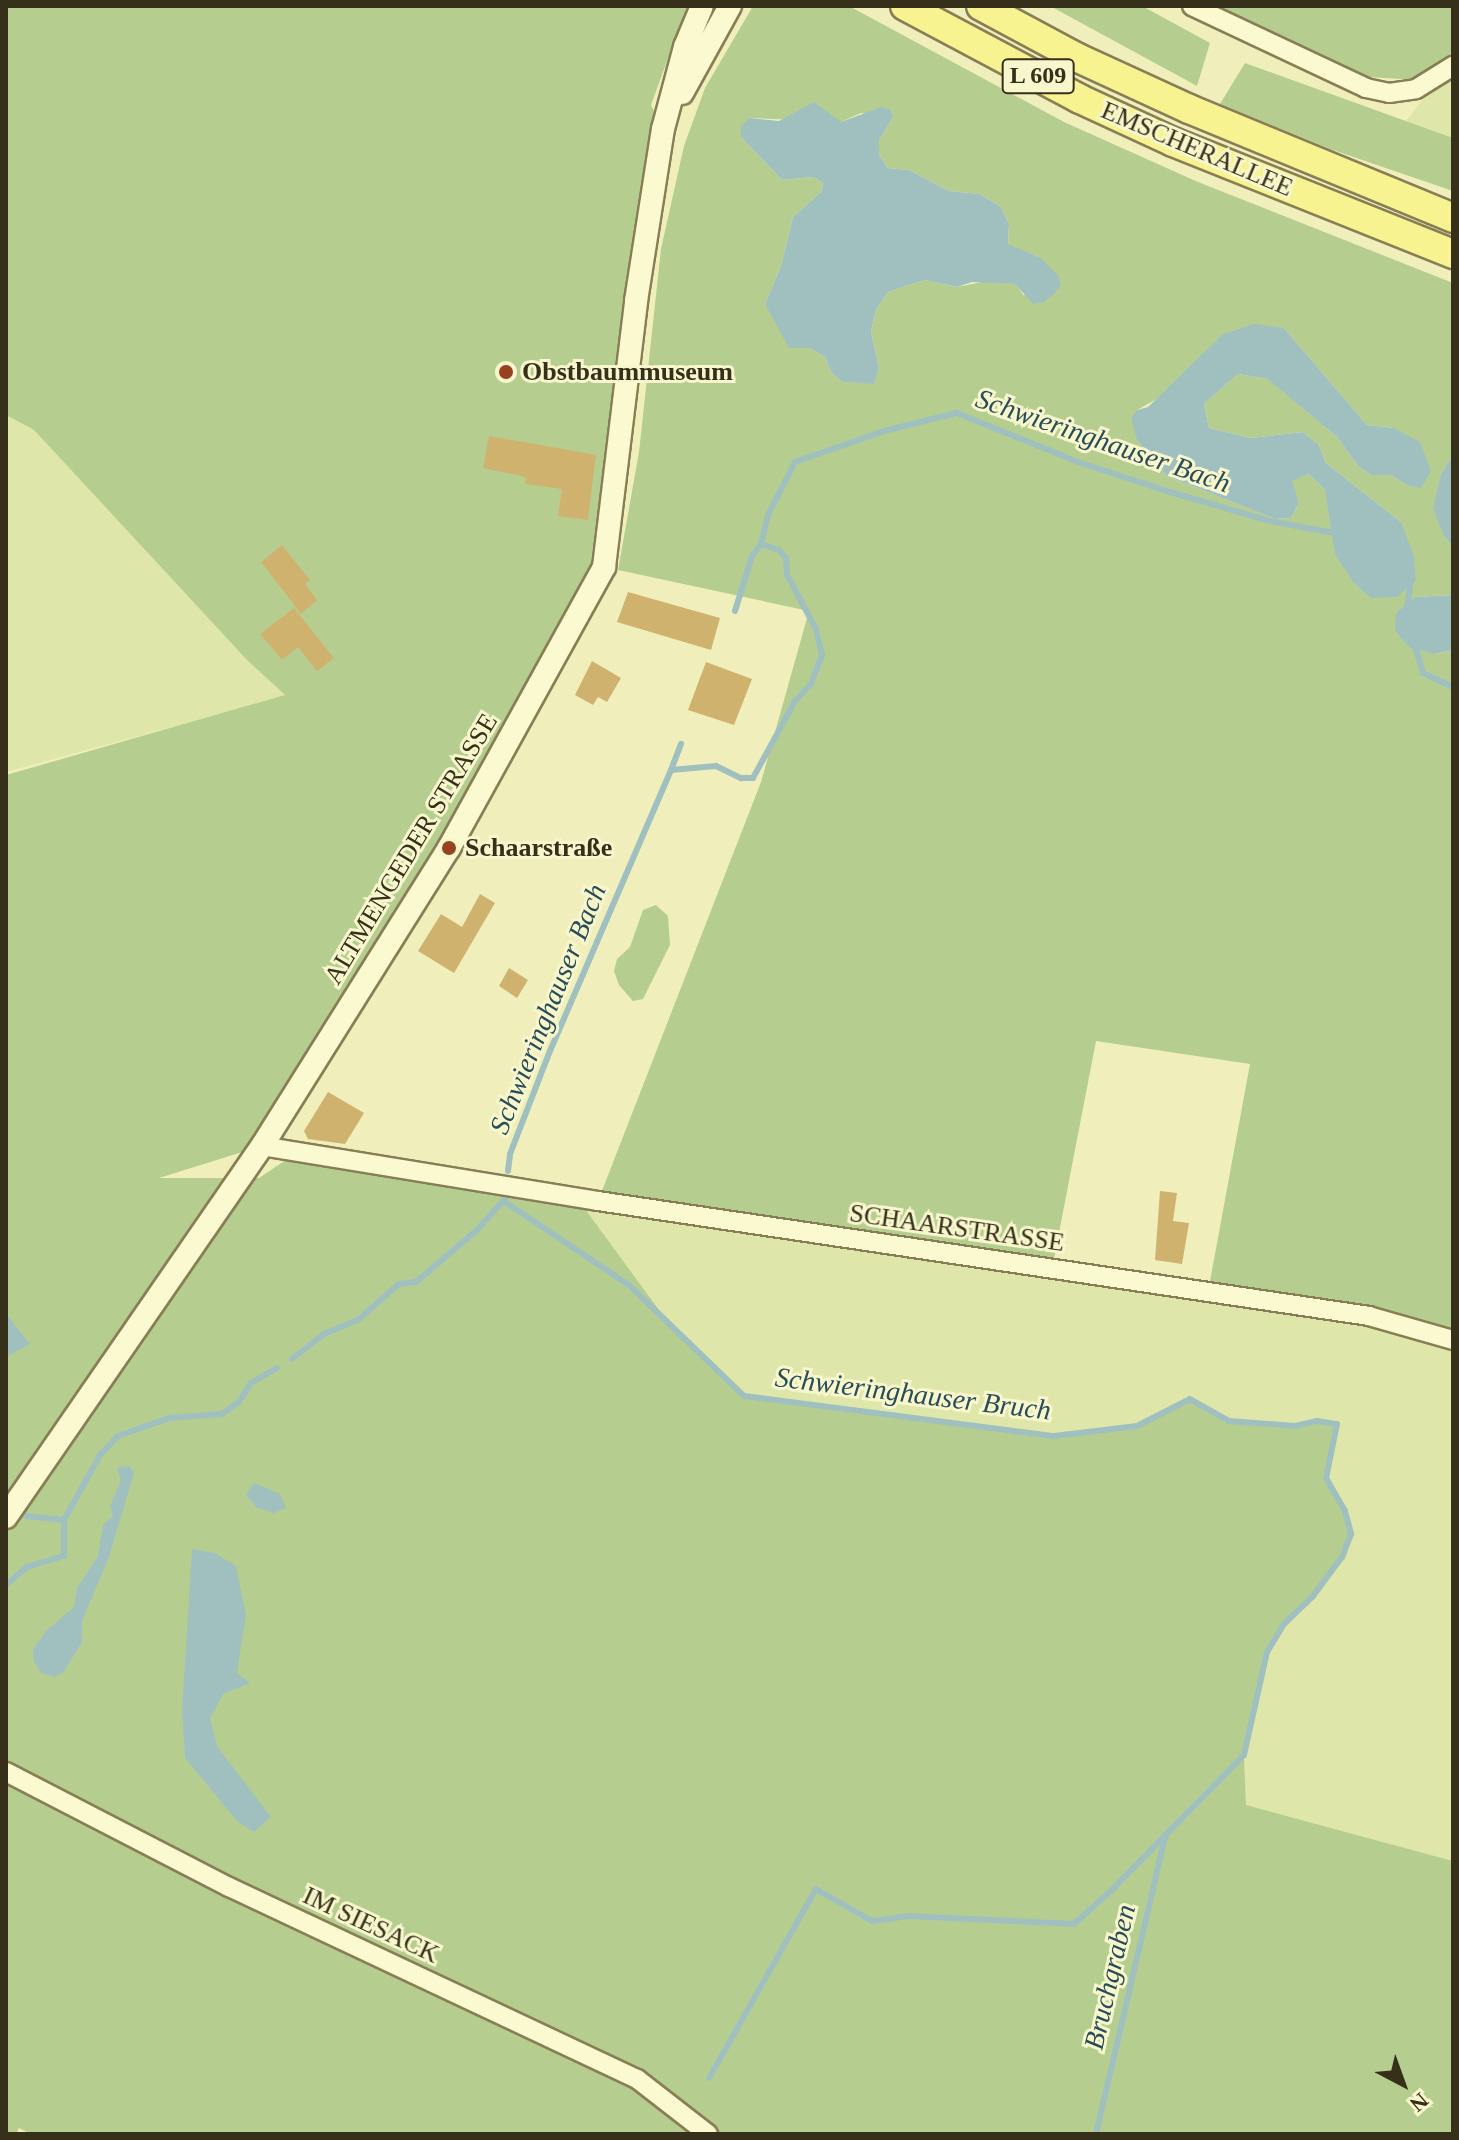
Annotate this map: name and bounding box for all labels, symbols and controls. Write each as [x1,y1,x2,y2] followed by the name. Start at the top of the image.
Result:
[1000,56,1076,96] road number: L 609
[1097,95,1297,203] street label: EMSCHERALLEE
[522,356,733,388] place label: Obstbaummuseum
[497,363,515,381] marker: Obstbaummuseum
[971,382,1235,500] water label: Schwieringhauser Bach
[318,708,504,990] street label: ALTMENGEDER STRASSE
[465,832,612,864] place label: Schaarstraße
[440,839,458,857] marker: Schaarstraße
[482,879,614,1139] water label: Schwieringhauser Bach
[848,1197,1066,1259] street label: SCHAARSTRASSE
[773,1360,1053,1428] water label: Schwieringhauser Bruch
[298,1880,444,1970] street label: IM SIESACK
[1077,1901,1143,2053] water label: Bruchgraben
[1363,2044,1443,2124] north arrow
[1405,2088,1433,2117] text: N

